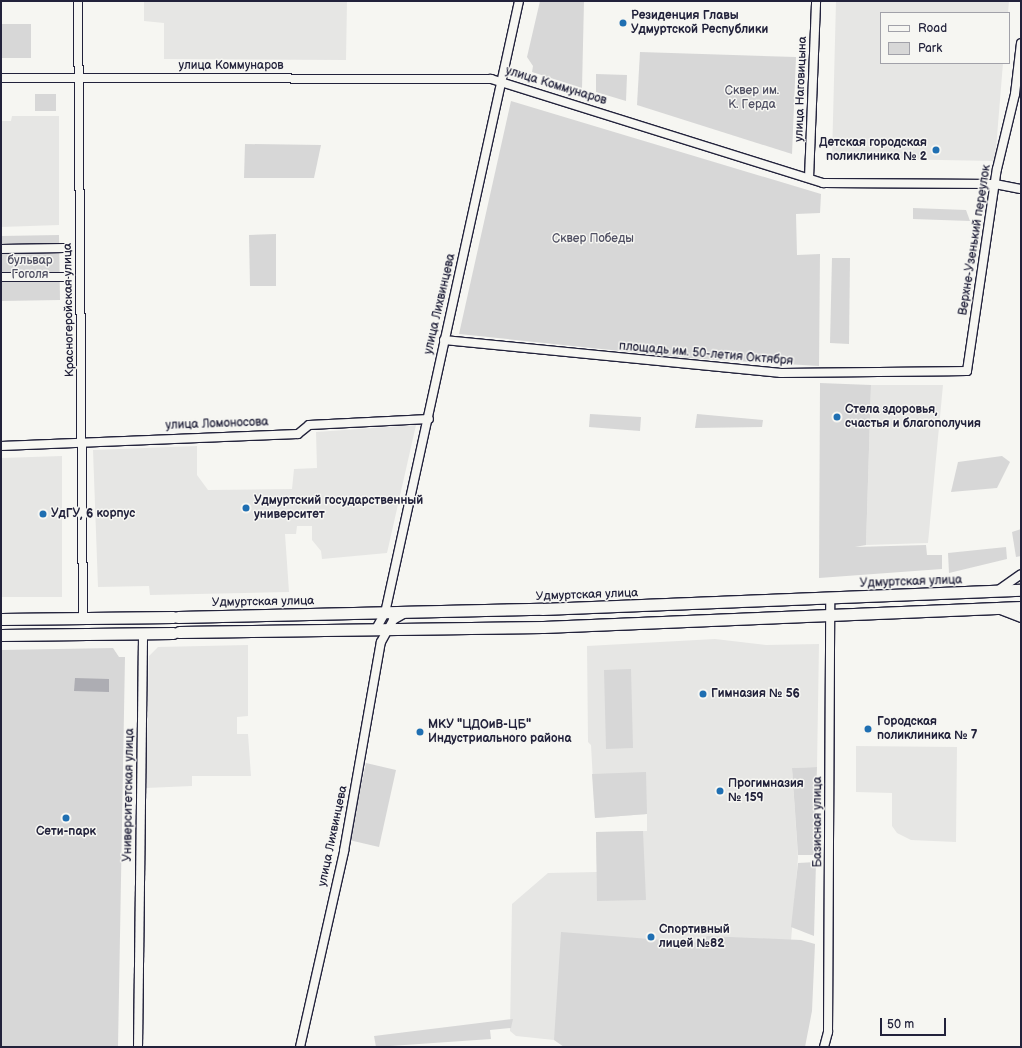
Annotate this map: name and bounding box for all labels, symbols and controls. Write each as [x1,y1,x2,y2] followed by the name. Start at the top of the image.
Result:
[631,9,768,37] place label: Резиденция Главы Удмуртской Республики
[880,12,1010,64] legend
[618,18,628,28] marker: Резиденция Главы Удмуртской Республики
[918,21,947,36] text: Road
[792,36,810,142] street label: улица Наговицына
[918,41,942,56] text: Park
[179,59,283,73] street label: улица Коммунаров
[504,64,608,108] street label: улица Коммунаров
[725,84,779,112] park label: Сквер им. К. Герда
[819,136,927,164] place label: Детская городская поликлиника № 2
[930,144,942,156] marker: Детская городская поликлиника № 2
[956,164,994,316] street label: Верхне-Узенький переулок
[552,232,634,246] park label: Сквер Победы
[61,243,77,377] street label: Красногеройская улица
[421,252,459,356] street label: улица Лихвинцева
[8,254,52,282] park label: бульвар Гоголя
[618,339,794,369] street label: площадь им. 50-летия Октября
[845,403,981,431] place label: Стела здоровья, счастья и благополучия
[832,412,842,422] marker: Стела здоровья, счастья и благополучия
[165,415,269,433] street label: улица Ломоносова
[254,494,423,522] place label: Удмуртский государственный университет
[241,503,251,513] marker: Удмуртский государственный университет
[51,507,135,521] place label: УдГУ, 6 корпус
[38,509,48,519] marker: УдГУ, 6 корпус
[859,573,963,591] street label: Удмуртская улица
[535,586,639,604] street label: Удмуртская улица
[212,594,314,610] street label: Удмуртская улица
[711,687,800,701] place label: Гимназия № 56
[698,689,708,699] marker: Гимназия № 56
[877,715,977,743] place label: Городская поликлиника № 7
[428,718,571,746] place label: МКУ "ЦДОиВ-ЦБ" Индустриального района
[862,723,874,735] marker: Городская поликлиника № 7
[415,727,425,737] marker: МКУ "ЦДОиВ-ЦБ" Индустриального района
[121,728,137,862] street label: Университетская улица
[728,777,804,805] place label: Прогимназия № 159
[811,777,825,867] street label: Базисная улица
[315,784,351,888] street label: улица Лихвинцева
[715,786,725,796] marker: Прогимназия № 159
[61,813,71,823] marker: Сети-парк
[36,825,96,839] place label: Сети-парк
[659,923,730,951] place label: Спортивный лицей №82
[646,932,656,942] marker: Спортивный лицей №82
[882,1010,948,1036] scale bar
[887,1017,914,1032] text: 50 m

